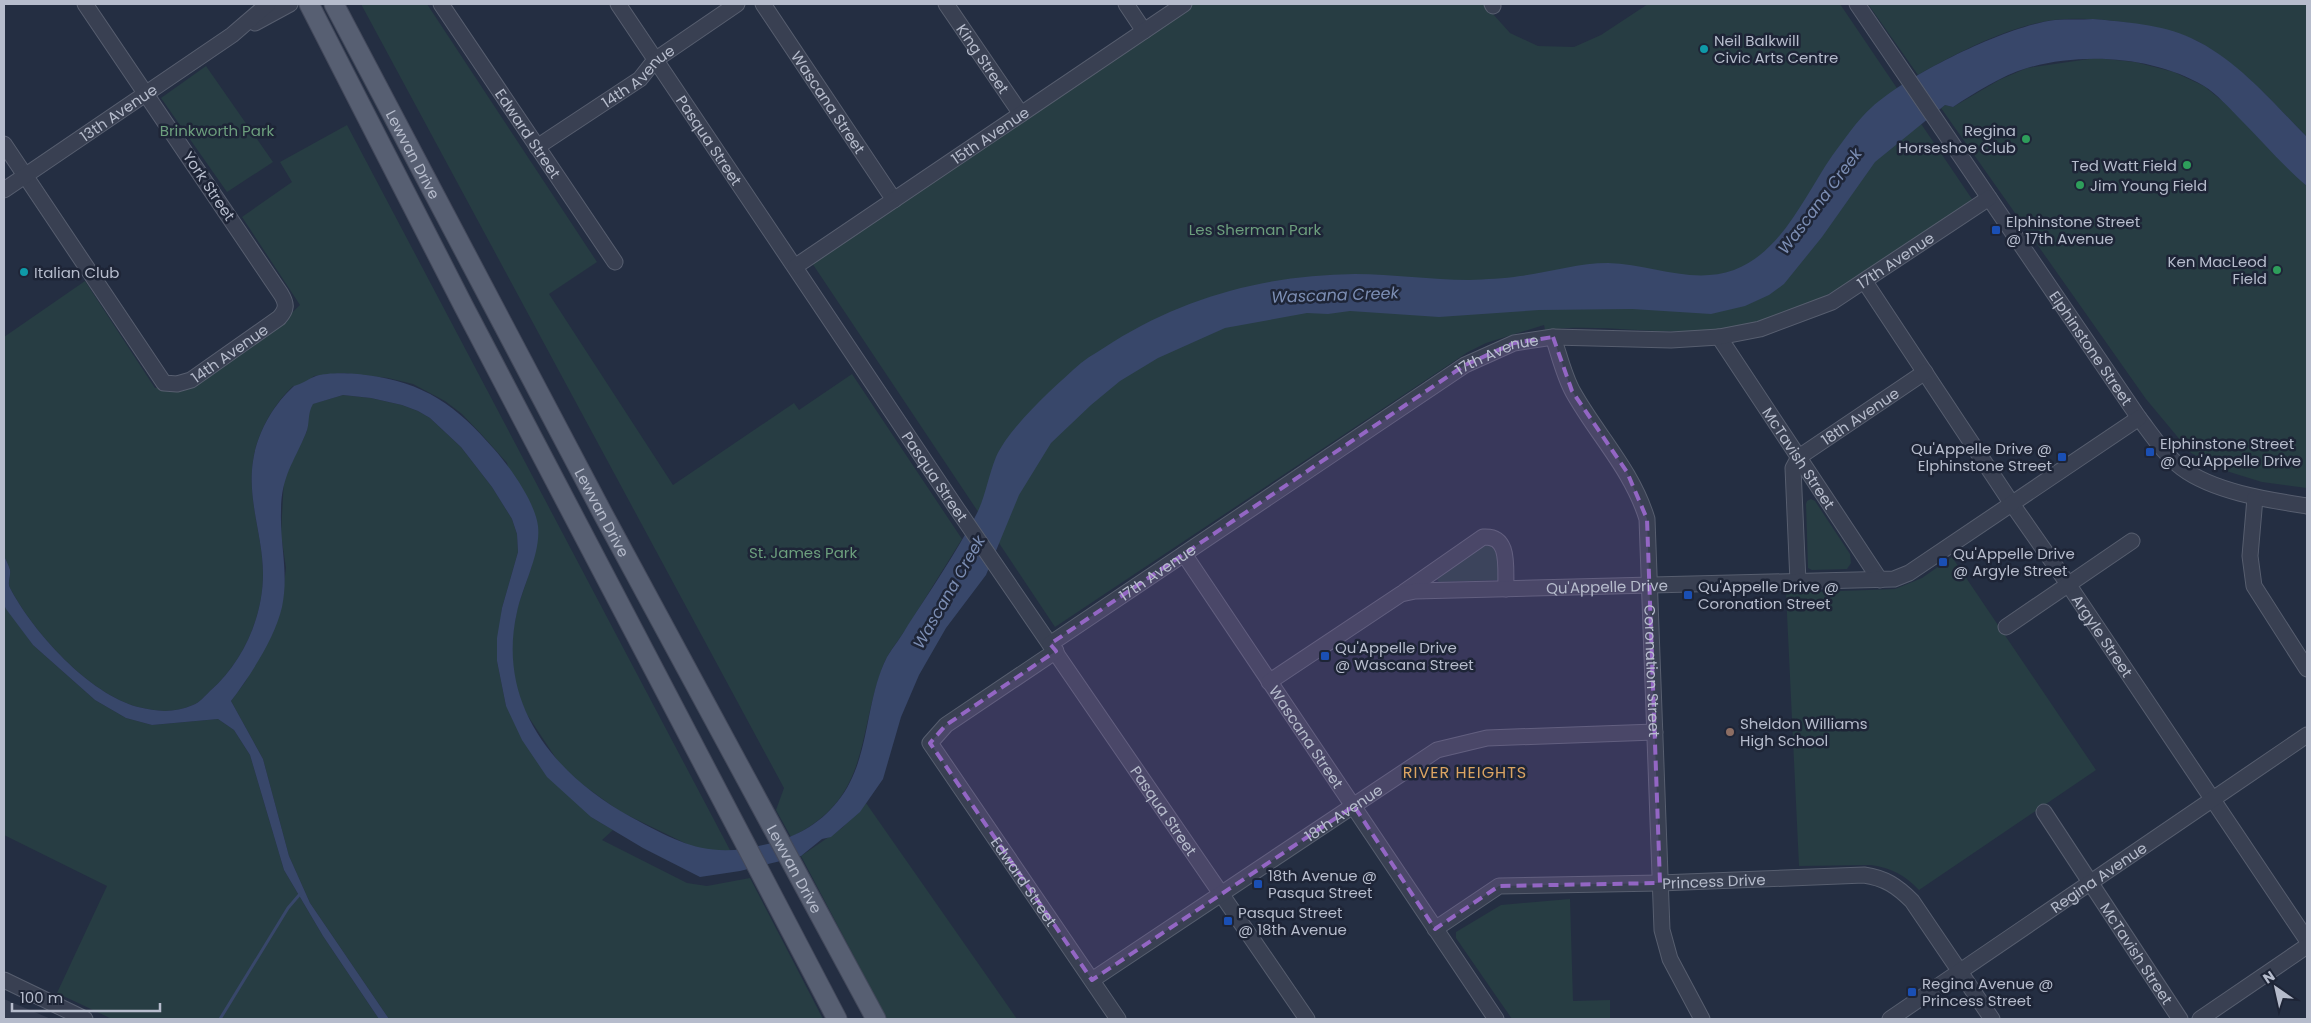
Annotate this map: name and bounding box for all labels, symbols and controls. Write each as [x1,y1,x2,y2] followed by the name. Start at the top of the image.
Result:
[952,19,1015,98] street label: King Street
[1714,30,1838,68] place label: Neil Balkwill Civic Arts Centre
[597,39,678,112] street label: 14th Avenue
[1698,43,1710,55] marker: Neil Balkwill Civic Arts Centre
[787,47,871,158] street label: Wascana Street
[75,79,161,146] street label: 13th Avenue
[490,84,566,182] street label: Edward Street
[672,91,747,189] street label: Pasqua Street
[947,101,1033,169] street label: 15th Avenue
[381,106,445,203] street label: Lewvan Drive
[160,120,275,141] park label: Brinkworth Park
[1898,120,2016,158] place label: Regina Horseshoe Club
[2020,133,2032,145] marker: Regina Horseshoe Club
[1772,143,1868,259] water label: Wascana Creek
[178,147,240,225] street label: York Street
[2071,155,2177,176] place label: Ted Watt Field
[2181,159,2193,171] marker: Ted Watt Field
[2090,175,2207,196] place label: Jim Young Field
[2074,179,2086,191] marker: Jim Young Field
[2006,211,2140,249] place label: Elphinstone Street @ 17th Avenue
[1189,219,1321,240] park label: Les Sherman Park
[1990,224,2002,236] marker: Elphinstone Street @ 17th Avenue
[1853,227,1938,293] street label: 17th Avenue
[2167,251,2267,289] place label: Ken MacLeod Field
[34,262,119,283] place label: Italian Club
[2271,264,2283,276] marker: Ken MacLeod Field
[18,266,30,278] marker: Italian Club
[1271,281,1400,309] water label: Wascana Creek
[2045,286,2138,409] street label: Elphinstone Street
[187,319,272,387] street label: 14th Avenue
[1451,329,1540,379] street label: 17th Avenue
[1817,382,1903,450] street label: 18th Avenue
[1758,403,1840,513] street label: McTavish Street
[897,427,973,526] street label: Pasqua Street
[2160,433,2301,471] place label: Elphinstone Street @ Qu'Appelle Drive
[1911,438,2052,476] place label: Qu'Appelle Drive @ Elphinstone Street
[2144,446,2156,458] marker: Elphinstone Street @ Qu'Appelle Drive
[2056,451,2068,463] marker: Qu'Appelle Drive @ Elphinstone Street
[570,464,635,561] street label: Lewvan Drive
[907,530,991,653] water label: Wascana Creek
[1114,539,1200,605] street label: 17th Avenue
[749,542,857,563] park label: St. James Park
[1953,543,2075,581] place label: Qu'Appelle Drive @ Argyle Street
[1937,556,1949,568] marker: Qu'Appelle Drive @ Argyle Street
[1546,574,1668,598] street label: Qu'Appelle Drive
[1698,576,1839,614] place label: Qu'Appelle Drive @ Coronation Street
[1682,589,1694,601] marker: Qu'Appelle Drive @ Coronation Street
[2067,590,2138,681] street label: Argyle Street
[1640,604,1665,737] street label: Coronation Street
[1335,637,1474,675] place label: Qu'Appelle Drive @ Wascana Street
[1319,650,1331,662] marker: Qu'Appelle Drive @ Wascana Street
[1265,681,1349,792] street label: Wascana Street
[1740,713,1868,751] place label: Sheldon Williams High School
[1724,726,1736,738] marker: Sheldon Williams High School
[1403,761,1527,784] district label: RIVER HEIGHTS
[1126,762,1202,860] street label: Pasqua Street
[1300,779,1386,846] street label: 18th Avenue
[762,821,827,917] street label: Lewvan Drive
[986,832,1062,930] street label: Edward Street
[2046,837,2151,917] street label: Regina Avenue
[1268,865,1377,903] place label: 18th Avenue @ Pasqua Street
[1662,868,1766,893] street label: Princess Drive
[1252,878,1264,890] marker: 18th Avenue @ Pasqua Street
[2096,898,2178,1008] street label: McTavish Street
[1238,902,1347,940] place label: Pasqua Street @ 18th Avenue
[1222,915,1234,927] marker: Pasqua Street @ 18th Avenue
[2251,963,2301,1013] north arrow
[2259,966,2279,988] text: N
[1922,973,2054,1011] place label: Regina Avenue @ Princess Street
[12,980,160,1012] scale bar
[1906,986,1918,998] marker: Regina Avenue @ Princess Street
[20,987,63,1008] text: 100 m

